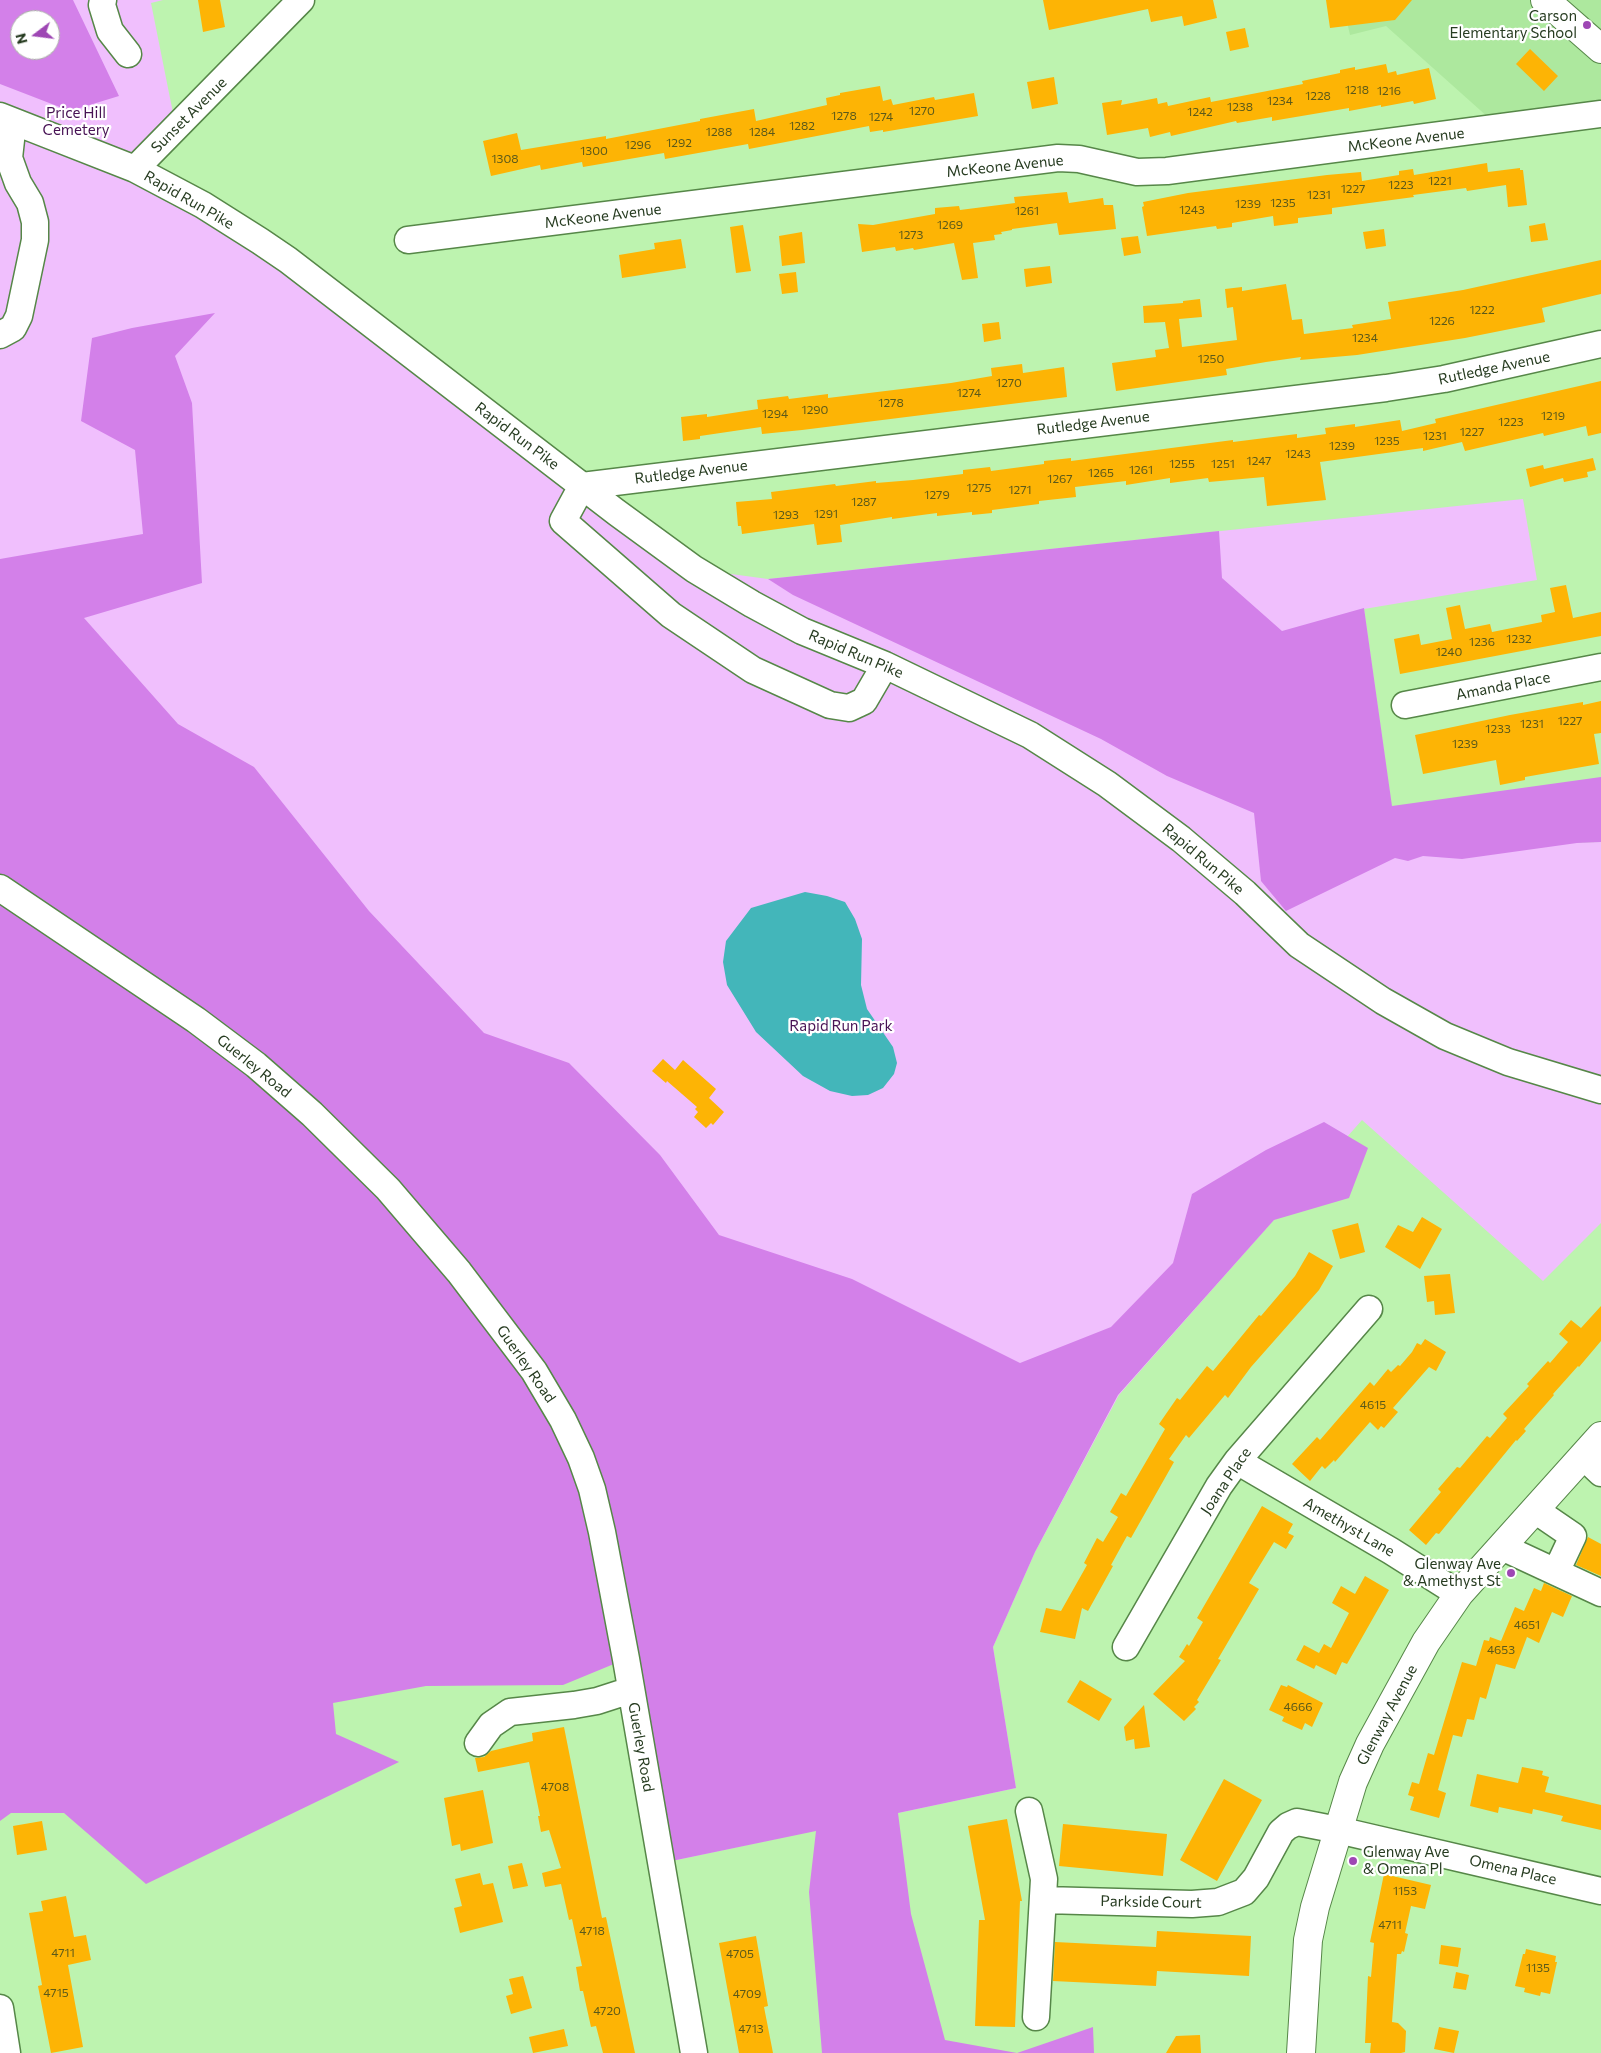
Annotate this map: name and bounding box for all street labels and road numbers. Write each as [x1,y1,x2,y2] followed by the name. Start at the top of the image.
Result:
[147,73,231,157] street label: Sunset Avenue
[1347,124,1465,156] street label: McKeone Avenue
[946,151,1064,181] street label: McKeone Avenue
[141,167,237,233] street label: Rapid Run Pike
[544,200,662,232] street label: McKeone Avenue
[1437,347,1551,389] street label: Rutledge Avenue
[471,398,563,474] street label: Rapid Run Pike
[1036,407,1150,439] street label: Rutledge Avenue
[634,456,748,488] street label: Rutledge Avenue
[806,626,906,682] street label: Rapid Run Pike
[1454,668,1552,704] street label: Amanda Place
[1159,820,1247,898] street label: Rapid Run Pike
[213,1031,295,1101] street label: Guerley Road
[493,1322,559,1406] street label: Guerley Road
[1197,1444,1255,1518] street label: Joana Place
[1300,1494,1398,1560] street label: Amethyst Lane
[1353,1662,1421,1768] street label: Glenway Avenue
[624,1701,658,1793] street label: Guerley Road
[1468,1851,1558,1889] street label: Omena Place
[1100,1892,1202,1912] street label: Parkside Court

